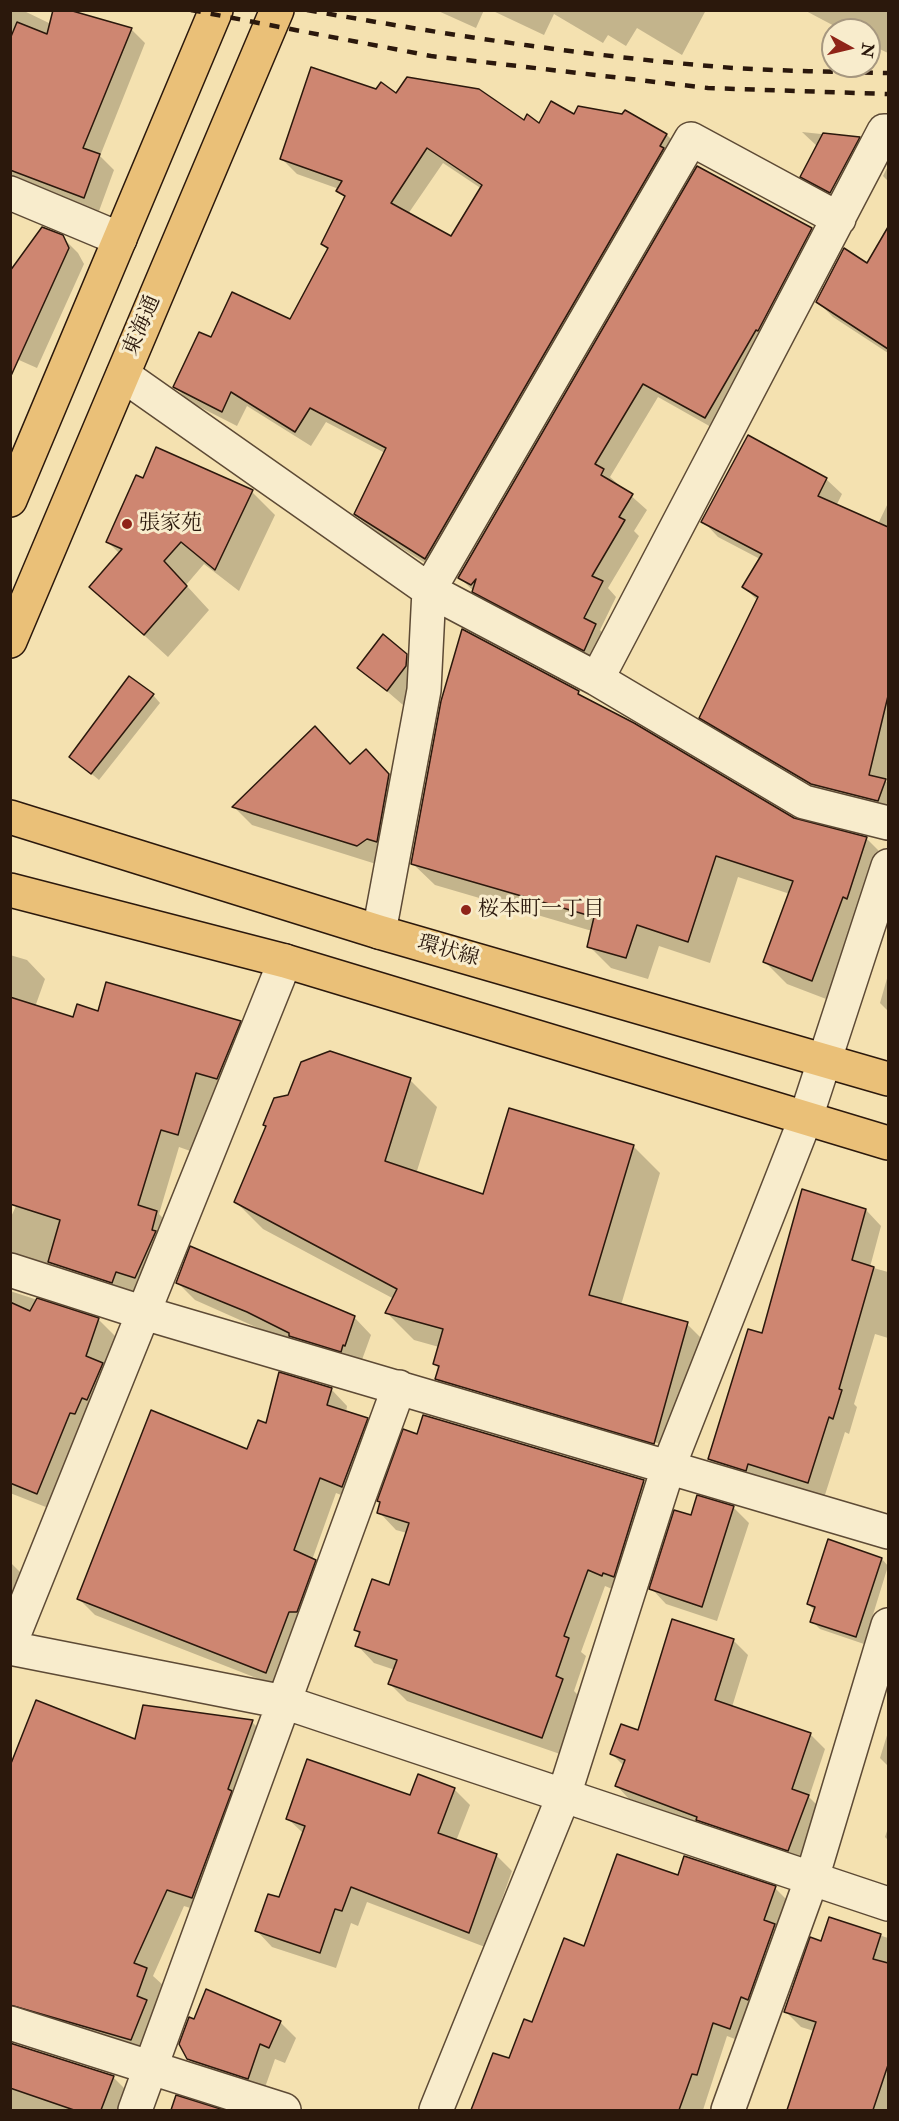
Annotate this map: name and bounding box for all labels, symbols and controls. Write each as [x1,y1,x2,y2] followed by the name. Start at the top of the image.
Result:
[821,18,881,78] north arrow
[856,42,878,59] text: N
[119,292,167,360] street label: 東海通
[139,511,202,537] place label: 張家苑
[120,517,134,531] marker: 張家苑
[478,897,604,923] place label: 桜本町一丁目
[459,903,473,917] marker: 桜本町一丁目
[414,931,482,973] street label: 環状線

